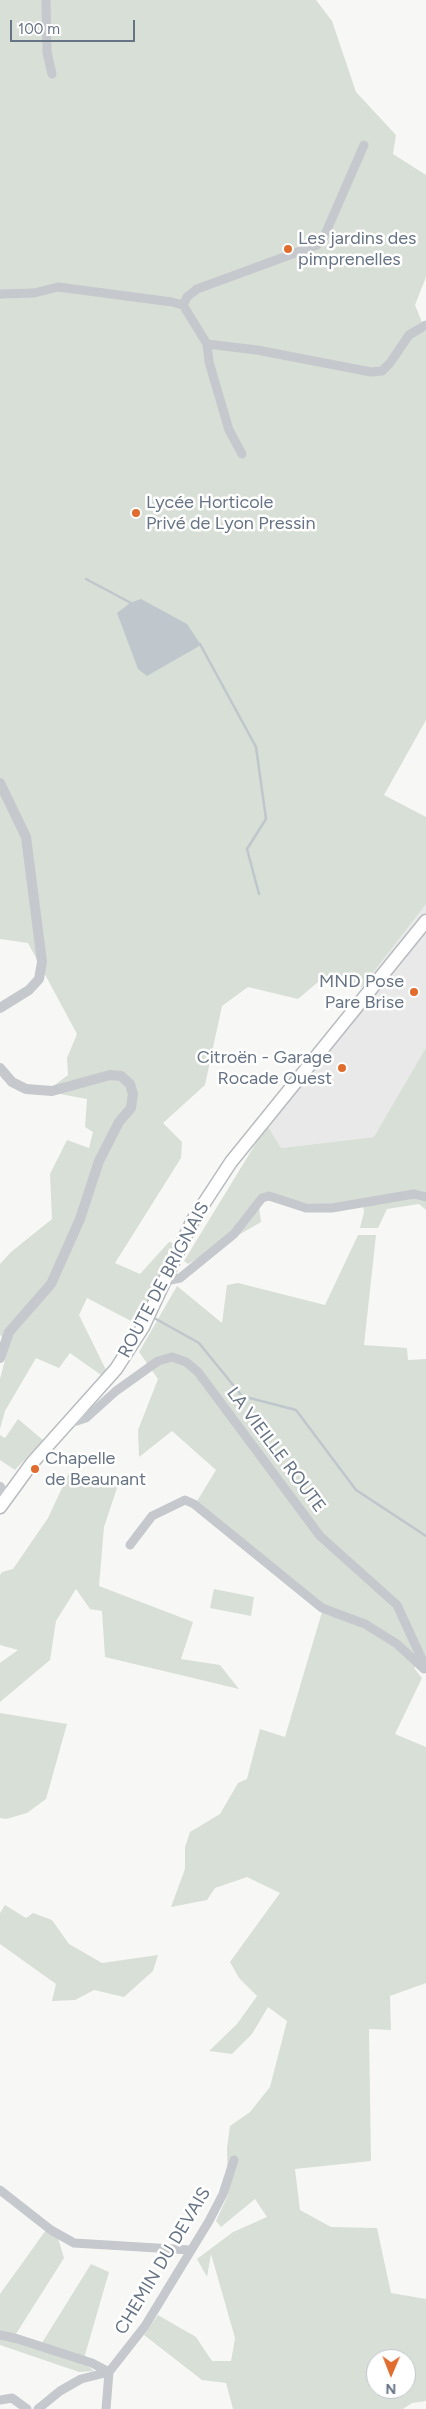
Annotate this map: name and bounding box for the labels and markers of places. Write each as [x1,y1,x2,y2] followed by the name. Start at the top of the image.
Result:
[298,228,416,270] place label: Les jardins des pimprenelles
[282,243,294,255] marker: Les jardins des pimprenelles
[146,492,316,534] place label: Lycée Horticole Privé de Lyon Pressin
[130,507,142,519] marker: Lycée Horticole Privé de Lyon Pressin
[319,971,404,1014] place label: MND Pose Pare Brise
[408,986,420,998] marker: MND Pose Pare Brise
[197,1047,332,1090] place label: Citroën - Garage Rocade Ouest
[336,1062,348,1074] marker: Citroën - Garage Rocade Ouest
[45,1448,146,1490] place label: Chapelle de Beaunant
[29,1463,41,1475] marker: Chapelle de Beaunant

